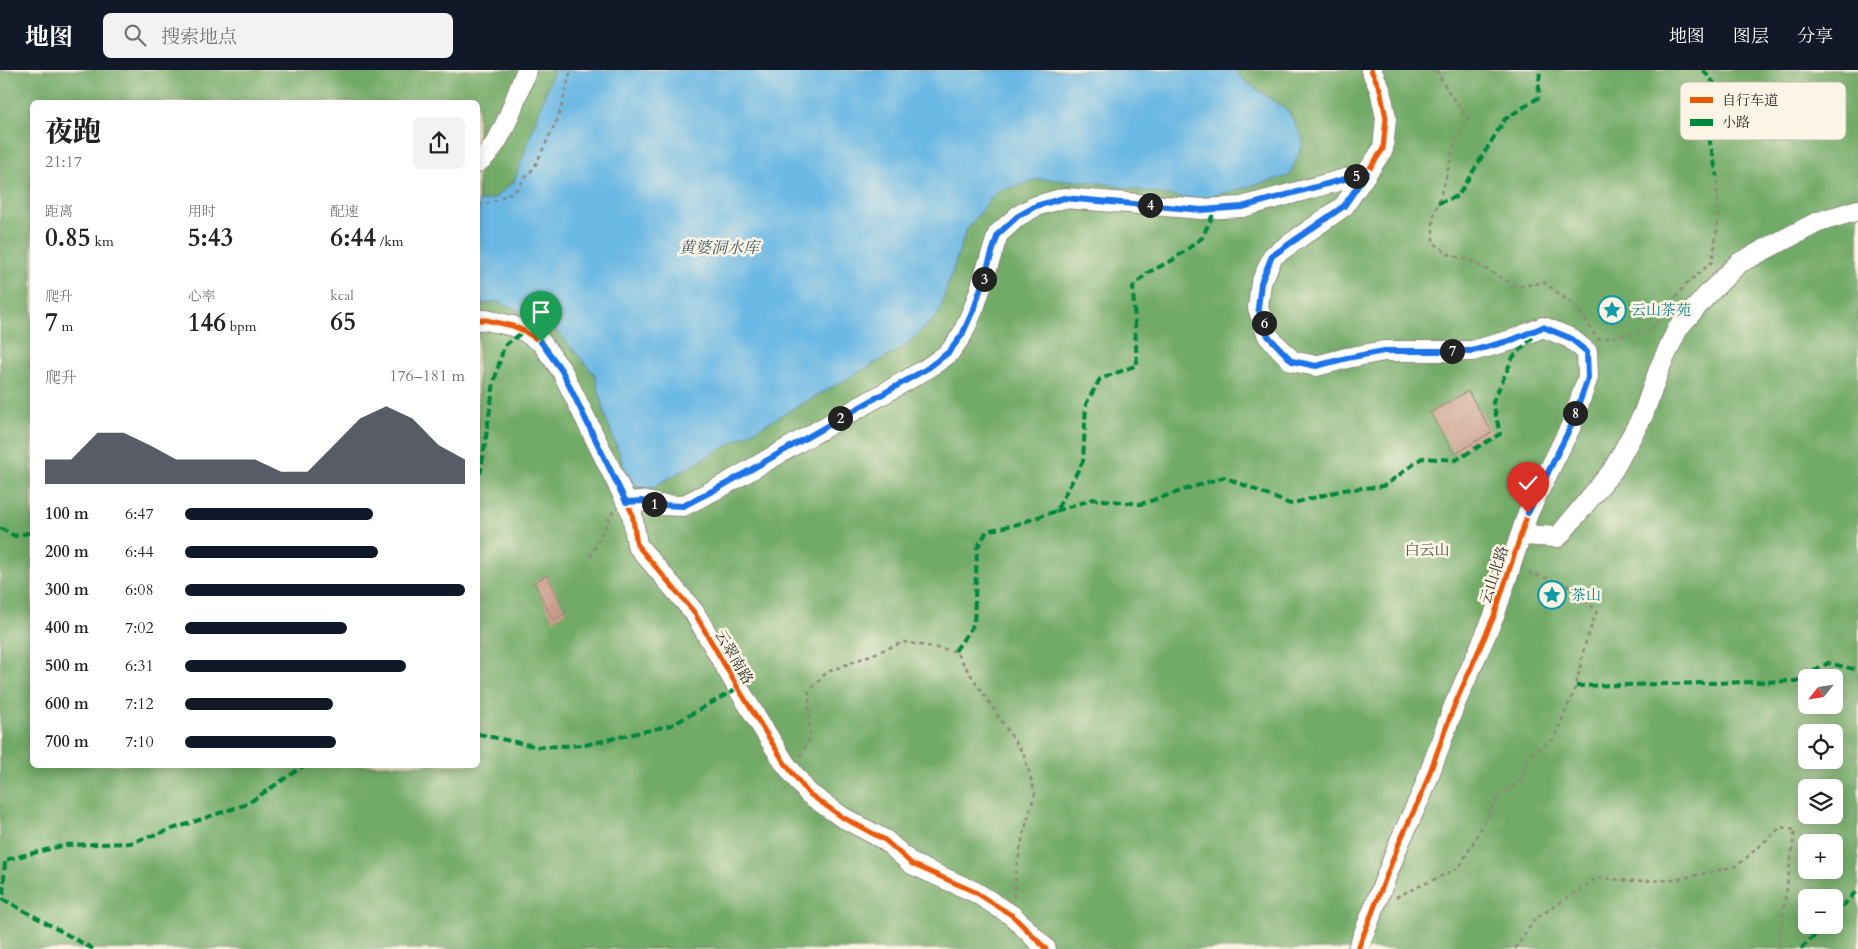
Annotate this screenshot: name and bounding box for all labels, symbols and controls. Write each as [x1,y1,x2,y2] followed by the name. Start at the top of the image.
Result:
[103,13,453,58] search box
[25,21,73,54] text: 地图
[121,21,149,49] icon: search
[161,24,237,50] text: 搜索地点
[1669,24,1705,49] text: 地图
[1733,24,1769,49] text: 图层
[1797,24,1833,49] text: 分享
[1680,82,1846,140] legend
[1722,91,1778,110] text: 自行车道
[45,113,101,151] text: 夜跑
[1722,113,1750,132] text: 小路
[413,117,465,169] button: share
[45,151,82,173] text: 21:17
[1344,164,1368,188] pin: 5
[1353,167,1360,186] text: 5
[1138,192,1162,218] pin: 4
[1147,196,1154,215] text: 4
[45,202,73,221] text: 距离
[188,202,216,221] text: 用时
[330,202,358,221] text: 配速
[45,221,91,255] text: 0.85
[188,221,233,255] text: 5:43
[330,221,376,255] text: 6:44
[91,232,114,251] text: km
[376,232,404,251] text: /km
[679,237,762,259] water label: 黄婆洞水库
[972,266,996,292] pin: 3
[981,270,988,289] text: 3
[330,286,354,305] text: kcal
[45,287,73,306] text: 爬升
[188,287,216,306] text: 心率
[520,291,562,342] pin
[1597,295,1627,325] place icon: 云山茶苑
[527,298,555,326] icon: arrive
[1631,300,1691,320] place label: 云山茶苑
[330,305,356,339] text: 65
[45,306,58,340] text: 7
[188,306,226,340] text: 146
[1252,310,1276,336] pin: 6
[1261,314,1268,333] text: 6
[58,317,73,336] text: m
[226,317,257,336] text: bpm
[1440,338,1464,364] pin: 7
[1449,342,1456,361] text: 7
[389,365,465,387] text: 176–181 m
[45,367,77,389] text: 爬升
[1562,400,1588,426] pin: 8
[1572,404,1579,423] text: 8
[828,406,852,430] pin: 2
[837,409,844,428] text: 2
[1507,462,1549,513] pin
[1514,469,1542,497] icon: check
[642,492,666,516] pin: 1
[651,495,658,514] text: 1
[45,503,89,525] text: 100 m
[125,503,154,525] text: 6:47
[1404,540,1450,560] park label: 白云山
[45,541,89,563] text: 200 m
[125,541,154,563] text: 6:44
[1475,543,1513,607] street label: 云山北路
[45,579,89,601] text: 300 m
[125,579,154,601] text: 6:08
[1537,580,1567,610] place icon: 茶山
[1571,585,1601,605] place label: 茶山
[45,617,89,639] text: 400 m
[125,617,154,639] text: 7:02
[710,626,758,688] street label: 云翠南路
[45,655,89,677] text: 500 m
[125,655,154,677] text: 6:31
[1798,669,1842,714] north arrow
[1798,669,1843,934] map controls
[45,693,89,715] text: 600 m
[125,693,154,715] text: 7:12
[1798,724,1843,769] button: locate
[45,731,89,753] text: 700 m
[125,731,154,753] text: 7:10
[1798,779,1843,824] button: layers
[1798,834,1843,879] button: +
[1798,889,1843,934] button: −

